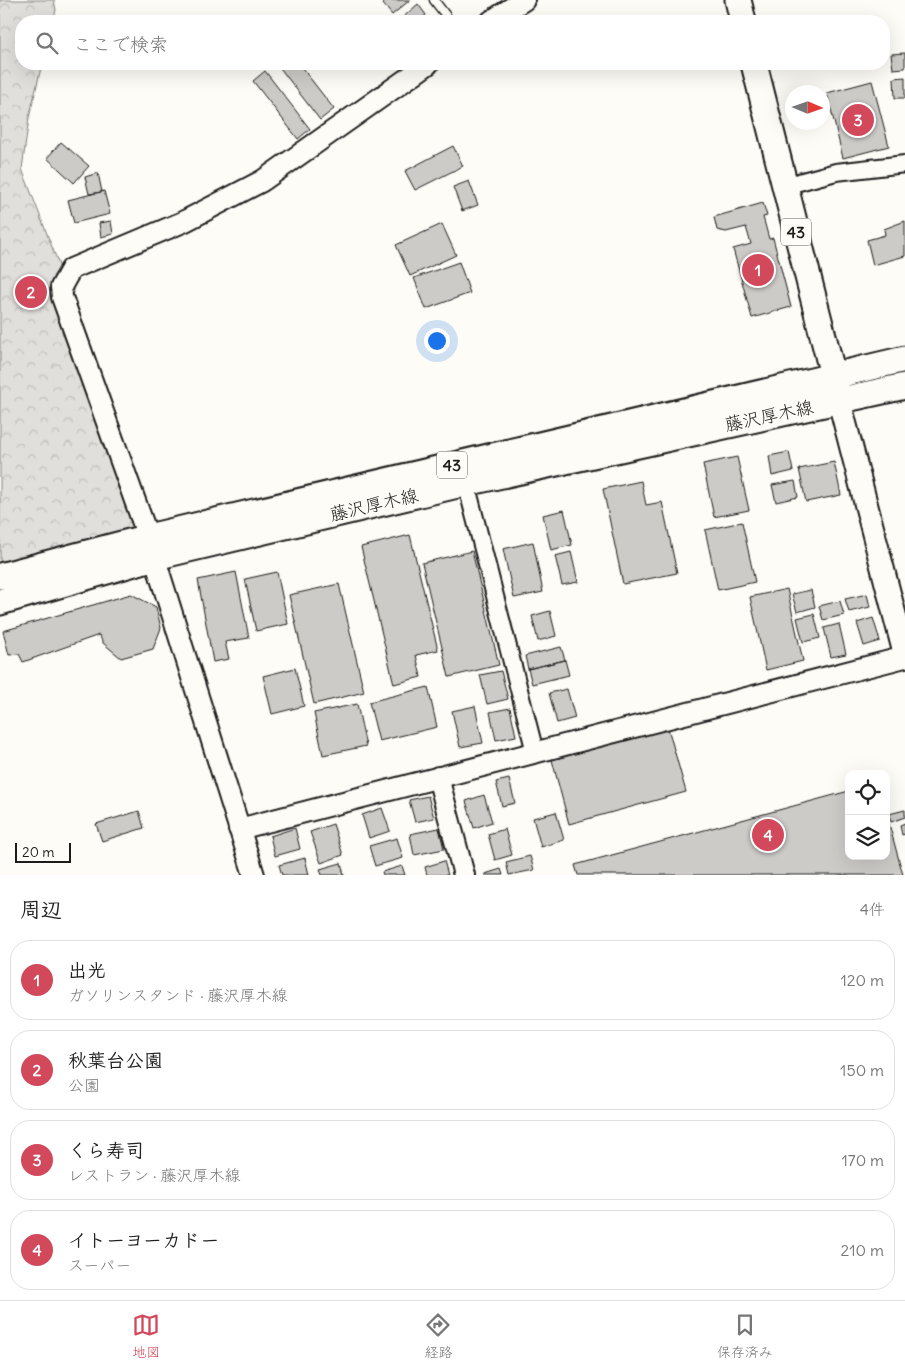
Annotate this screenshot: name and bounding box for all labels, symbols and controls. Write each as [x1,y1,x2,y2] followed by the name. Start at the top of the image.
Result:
[15,15,890,70] search box
[33,29,61,57] icon: search
[73,32,168,56] text: ここで検索
[785,85,830,130] north arrow
[842,101,874,139] pin: 3
[781,218,811,246] road number: 43
[742,251,774,289] pin: 1
[15,273,47,311] pin: 2
[424,328,450,354] your location
[722,395,815,436] street label: 藤沢厚木線
[437,452,467,478] road number: 43
[327,483,420,526] street label: 藤沢厚木線
[845,770,890,860] map controls
[845,770,890,815] button: locate
[845,815,890,860] button: layers
[752,816,784,854] pin: 4
[15,840,71,863] scale bar
[22,843,55,861] text: 20 m
[20,896,62,923] text: 周辺
[860,899,885,919] text: 4件
[68,958,106,982] text: 出光
[34,970,40,990] text: 1
[841,970,884,990] text: 120 m
[68,985,288,1005] text: ガソリンスタンド · 藤沢厚木線
[68,1048,163,1072] text: 秋葉台公園
[33,1060,41,1080] text: 2
[840,1060,884,1080] text: 150 m
[68,1075,100,1095] text: 公園
[68,1138,144,1162] text: くら寿司
[32,1150,42,1170] text: 3
[841,1150,884,1170] text: 170 m
[68,1165,240,1185] text: レストラン · 藤沢厚木線
[68,1228,219,1252] text: イトーヨーカドー
[32,1240,42,1260] text: 4
[841,1240,884,1260] text: 210 m
[68,1255,131,1275] text: スーパー
[132,1311,160,1361] tab: 地図
[424,1311,452,1361] tab: 経路
[717,1311,773,1361] tab: 保存済み

